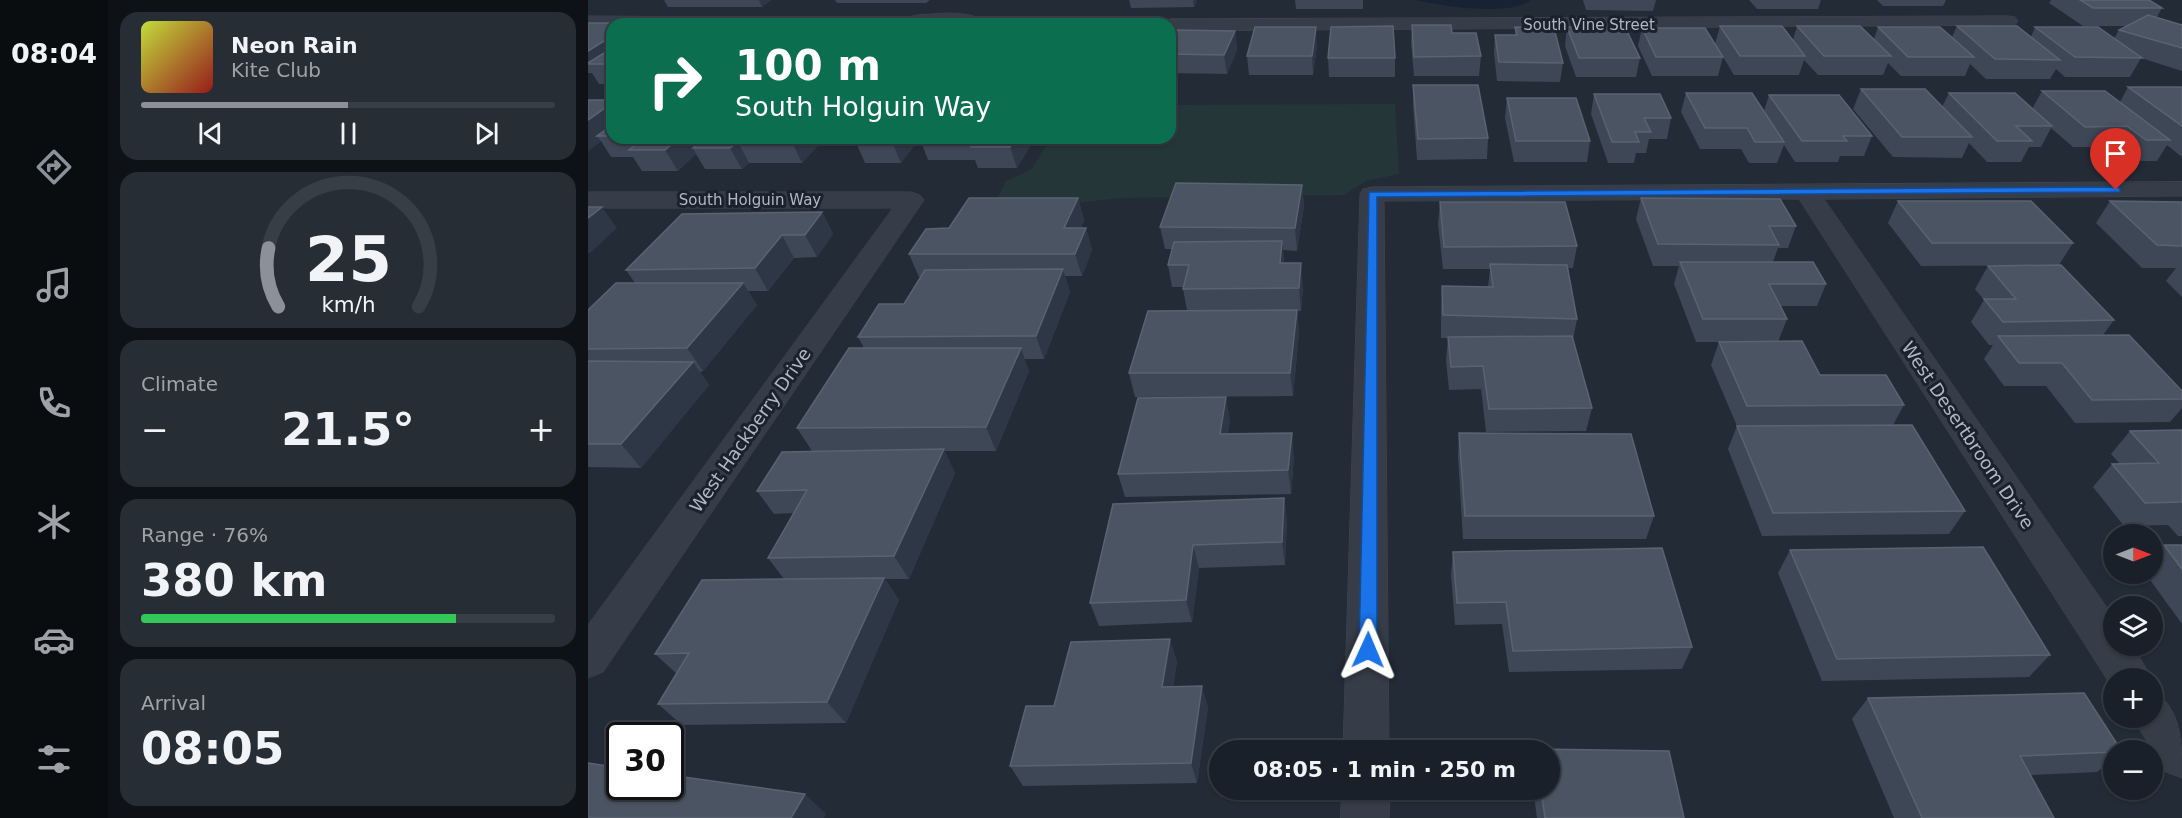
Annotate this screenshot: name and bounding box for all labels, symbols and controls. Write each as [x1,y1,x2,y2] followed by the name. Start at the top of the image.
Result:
[1523,16,1655,34] street label: South Vine Street
[231,33,358,58] text: Neon Rain
[11,38,97,69] text: 08:04
[735,41,881,90] text: 100 m
[636,42,714,120] icon: right
[231,58,321,82] text: Kite Club
[735,91,991,122] text: South Holguin Way
[194,117,227,150] icon: previous
[332,117,365,150] icon: pause
[470,117,503,150] icon: next
[2090,128,2141,190] pin
[2099,137,2132,170] icon: arrive
[33,146,75,188] icon: directions
[679,191,821,209] street label: South Holguin Way
[305,223,391,296] text: 25
[33,264,75,306] icon: music
[321,292,375,317] text: km/h
[1897,337,2039,533] street label: West Desertbroom Drive
[685,344,815,516] street label: West Hackberry Drive
[141,372,218,396] text: Climate
[33,382,75,424] icon: phone
[281,403,415,456] text: 21.5°
[141,410,169,449] text: −
[527,410,555,449] text: +
[33,501,75,543] icon: climate
[141,523,268,547] text: Range · 76%
[2103,524,2163,584] north arrow
[2103,524,2163,800] map controls
[141,554,327,607] text: 380 km
[2103,596,2163,656] button: layers
[1336,618,1400,682] position arrow
[33,619,75,661] icon: car
[2103,668,2163,728] button: +
[141,691,206,715] text: Arrival
[141,722,284,775] text: 08:05
[606,722,684,800] speed limit sign: 30
[33,738,75,780] icon: filters
[2103,740,2163,800] button: −
[1253,757,1516,782] text: 08:05 · 1 min · 250 m

